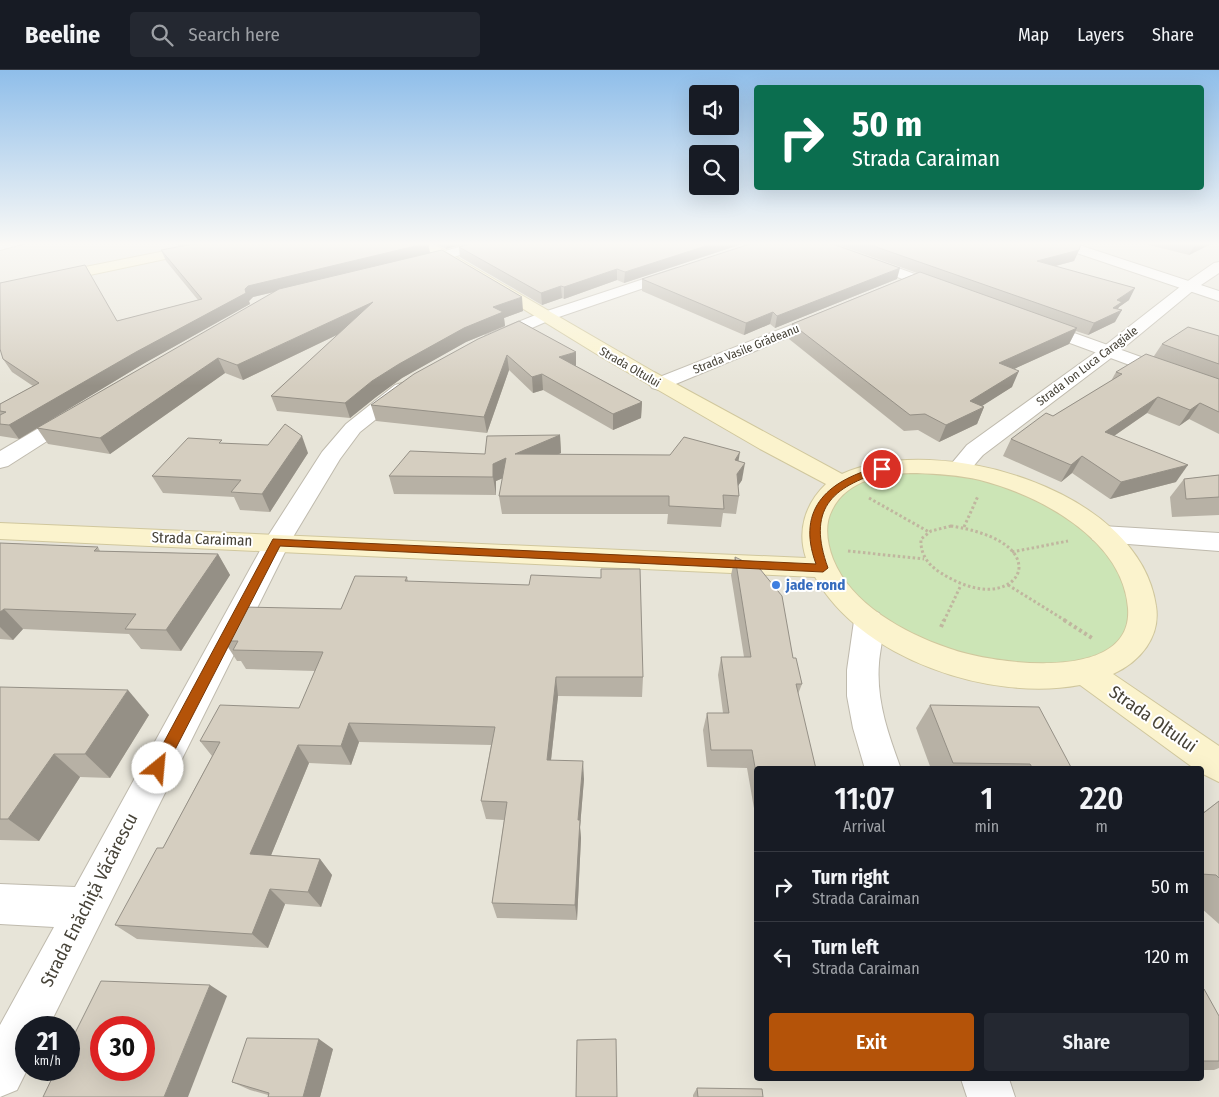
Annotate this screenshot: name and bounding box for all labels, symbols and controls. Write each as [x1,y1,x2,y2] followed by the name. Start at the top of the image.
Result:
[130,12,480,57] search box
[25,21,100,49] text: Beeline
[148,21,176,49] icon: search
[188,23,280,46] text: Search here
[1018,24,1049,46] text: Map
[1077,24,1124,46] text: Layers
[1152,24,1194,46] text: Share
[689,85,739,195] map controls
[689,85,739,135] button: sound
[852,103,922,145] text: 50 m
[769,105,834,170] icon: right
[689,145,739,195] button: search
[852,145,1000,172] text: Strada Caraiman
[691,321,801,377] street label: Strada Vasile Grădeanu
[1034,323,1141,409] street label: Strada Ion Luca Caragiale
[597,344,663,390] street label: Strada Oltului
[861,448,903,490] pin
[868,455,896,483] icon: arrive
[151,528,253,550] street label: Strada Caraiman
[785,576,845,594] place label: jade rond
[770,579,782,591] marker: jade rond
[1105,681,1201,757] street label: Strada Oltului
[131,741,183,793] position arrow
[835,781,894,817] text: 11:07
[981,781,993,817] text: 1
[1080,781,1124,817] text: 220
[36,809,142,991] street label: Strada Enăchiță Văcărescu
[843,817,885,836] text: Arrival
[975,817,999,836] text: min
[1095,817,1108,836] text: m
[812,866,889,889] text: Turn right
[769,873,797,901] icon: right
[1151,875,1189,898] text: 50 m
[812,889,920,908] text: Strada Caraiman
[812,936,879,959] text: Turn left
[769,943,797,971] icon: left
[1144,945,1189,968] text: 120 m
[812,959,920,978] text: Strada Caraiman
[769,1013,974,1071] button: Exit
[984,1013,1189,1071] button: Share
[90,1016,155,1081] speed limit sign: 30
[37,1027,58,1057] text: 21
[34,1054,61,1068] text: km/h

